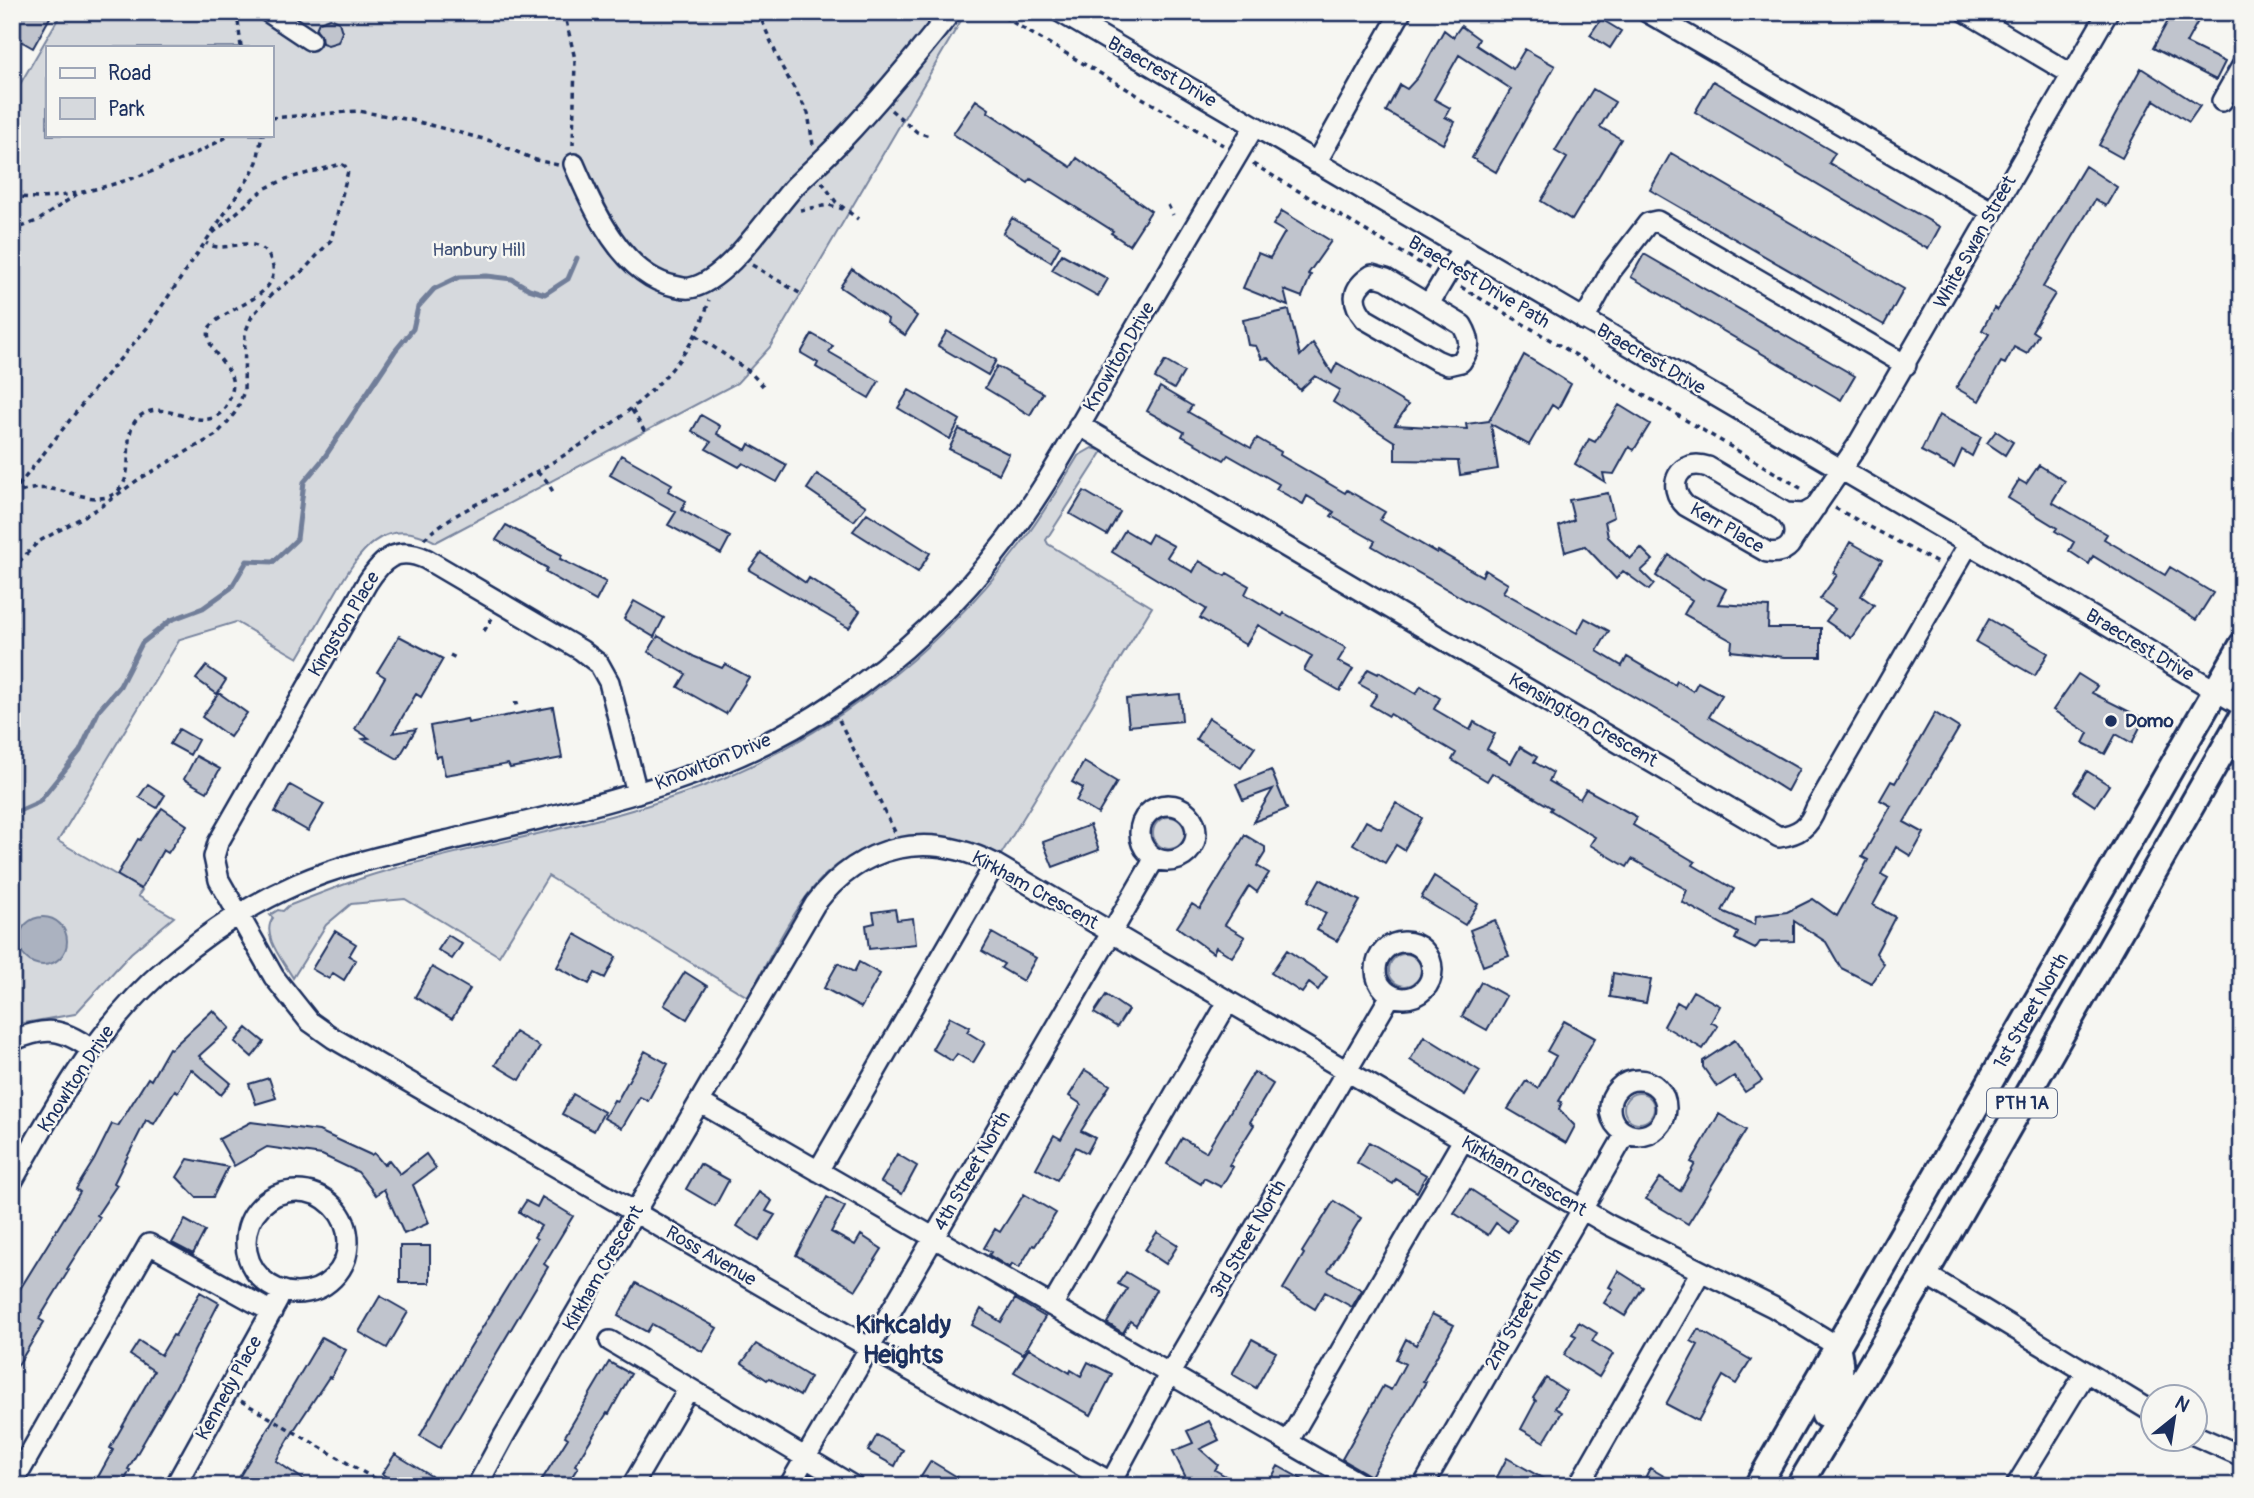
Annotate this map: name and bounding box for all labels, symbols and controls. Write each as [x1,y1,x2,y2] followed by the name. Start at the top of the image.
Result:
[1103,31,1221,113] street label: Braecrest Drive
[46,46,273,136] legend
[108,60,152,87] text: Road
[108,96,145,123] text: Park
[1929,171,2022,313] street label: White Swan Street
[1404,230,1554,334] street label: Braecrest Drive Path
[432,238,526,262] park label: Hanbury Hill
[1078,297,1160,416] street label: Knowlton Drive
[1592,318,1710,400] street label: Braecrest Drive
[1686,497,1769,559] street label: Kerr Place
[303,566,385,681] street label: Kingston Place
[2082,603,2199,687] street label: Braecrest Drive
[1504,668,1662,773] street label: Kensington Crescent
[2125,709,2174,733] place label: Domo
[2103,713,2119,729] marker: Domo
[651,728,775,796] street label: Knowlton Drive
[967,845,1103,935] street label: Kirkham Crescent
[1988,949,2074,1073] street label: 1st Street North
[32,1020,120,1137] street label: Knowlton Drive
[1987,1088,2057,1118] road number: PTH 1A
[928,1107,1016,1235] street label: 4th Street North
[1457,1130,1591,1222] street label: Kirkham Crescent
[1204,1176,1292,1302] street label: 3rd Street North
[557,1201,649,1335] street label: Kirkham Crescent
[661,1220,761,1292] street label: Ross Avenue
[1479,1244,1569,1374] street label: 2nd Street North
[855,1309,952,1371] district label: Kirkcaldy Heights
[190,1331,268,1444] street label: Kennedy Place
[2138,1382,2208,1452] north arrow
[2170,1391,2194,1418] text: N

